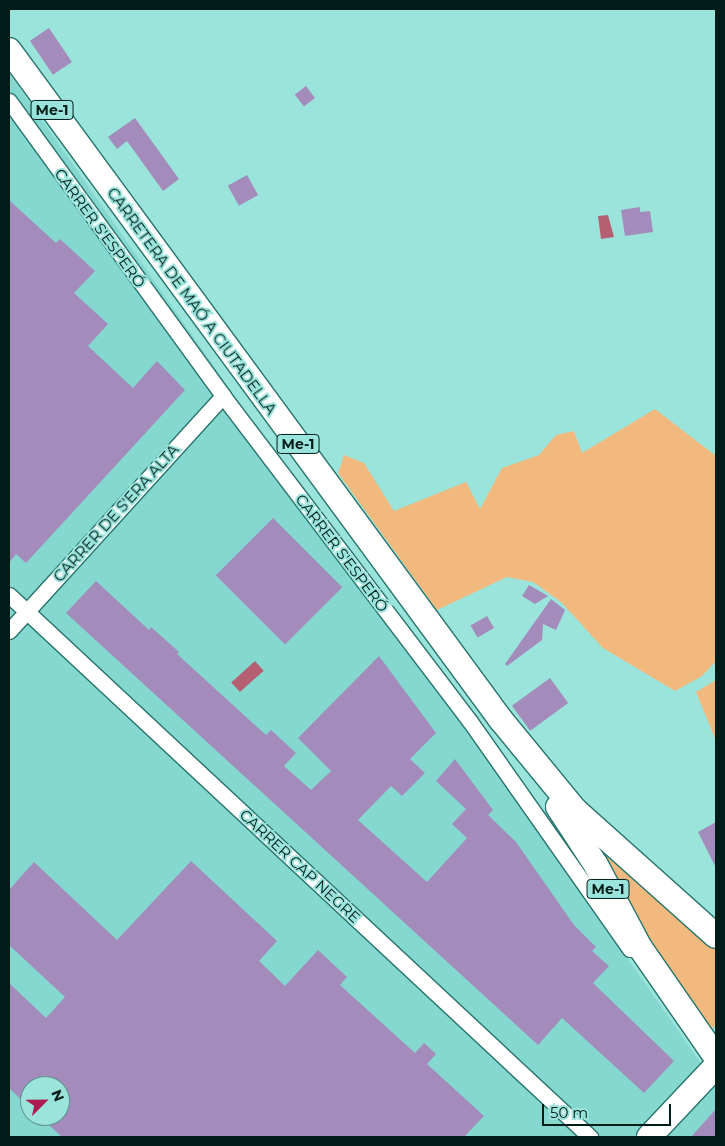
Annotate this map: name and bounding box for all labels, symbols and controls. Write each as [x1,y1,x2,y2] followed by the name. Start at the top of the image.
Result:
[30,98,74,122] road number: Me-1
[51,165,149,291] street label: CARRER S'ESPERÓ
[104,184,280,418] street label: CARRETERA DE MAÓ A CIUTADELLA
[276,432,320,456] road number: Me-1
[50,441,182,585] street label: CARRER DE S'ERA ALTA
[292,491,392,615] street label: CARRER S'ESPERÓ
[236,805,364,927] street label: CARRER CAP NEGRE
[586,878,630,901] road number: Me-1
[20,1076,70,1126] north arrow
[47,1087,68,1104] text: N
[545,1094,674,1126] scale bar
[550,1103,588,1122] text: 50 m

